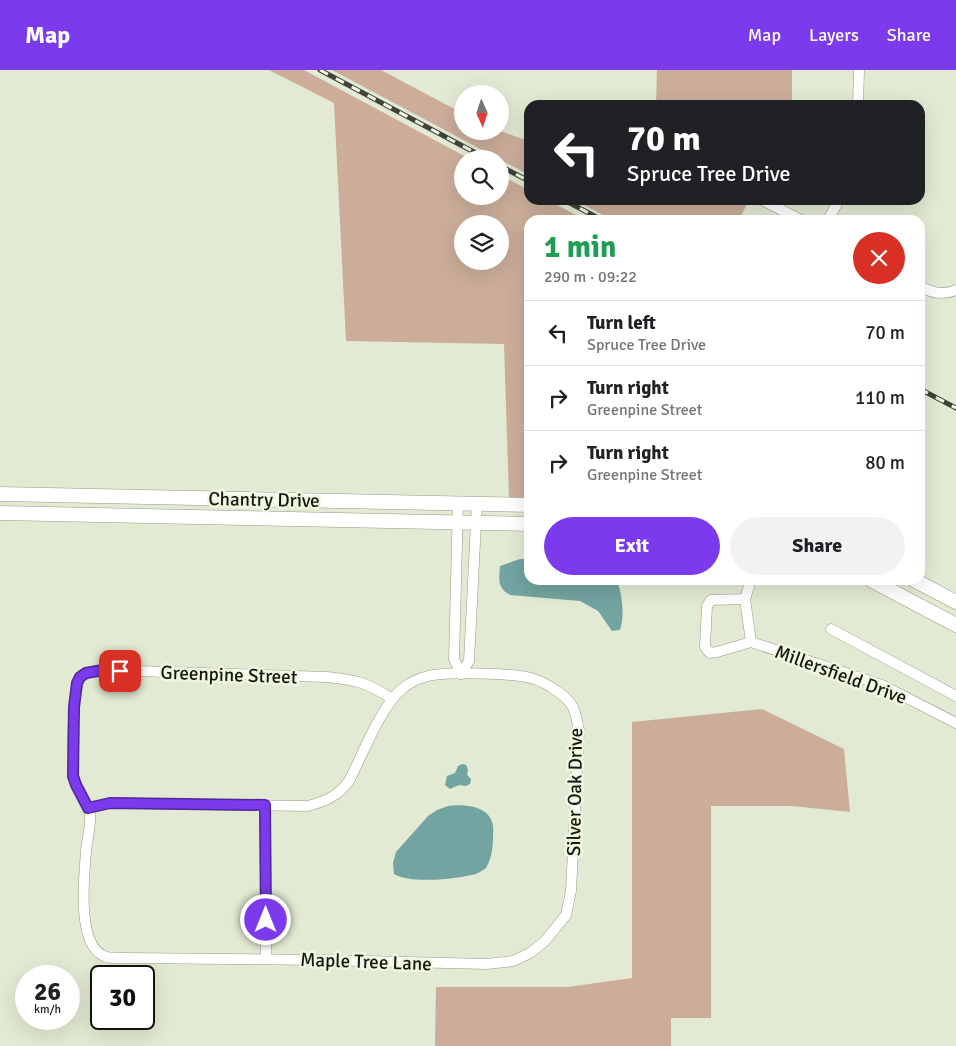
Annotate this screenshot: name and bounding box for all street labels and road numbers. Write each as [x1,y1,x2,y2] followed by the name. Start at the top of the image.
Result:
[208,487,320,513] street label: Chantry Drive
[771,640,910,710] street label: Millersfield Drive
[160,661,298,689] street label: Greenpine Street
[562,728,588,856] street label: Silver Oak Drive
[300,948,432,976] street label: Maple Tree Lane

